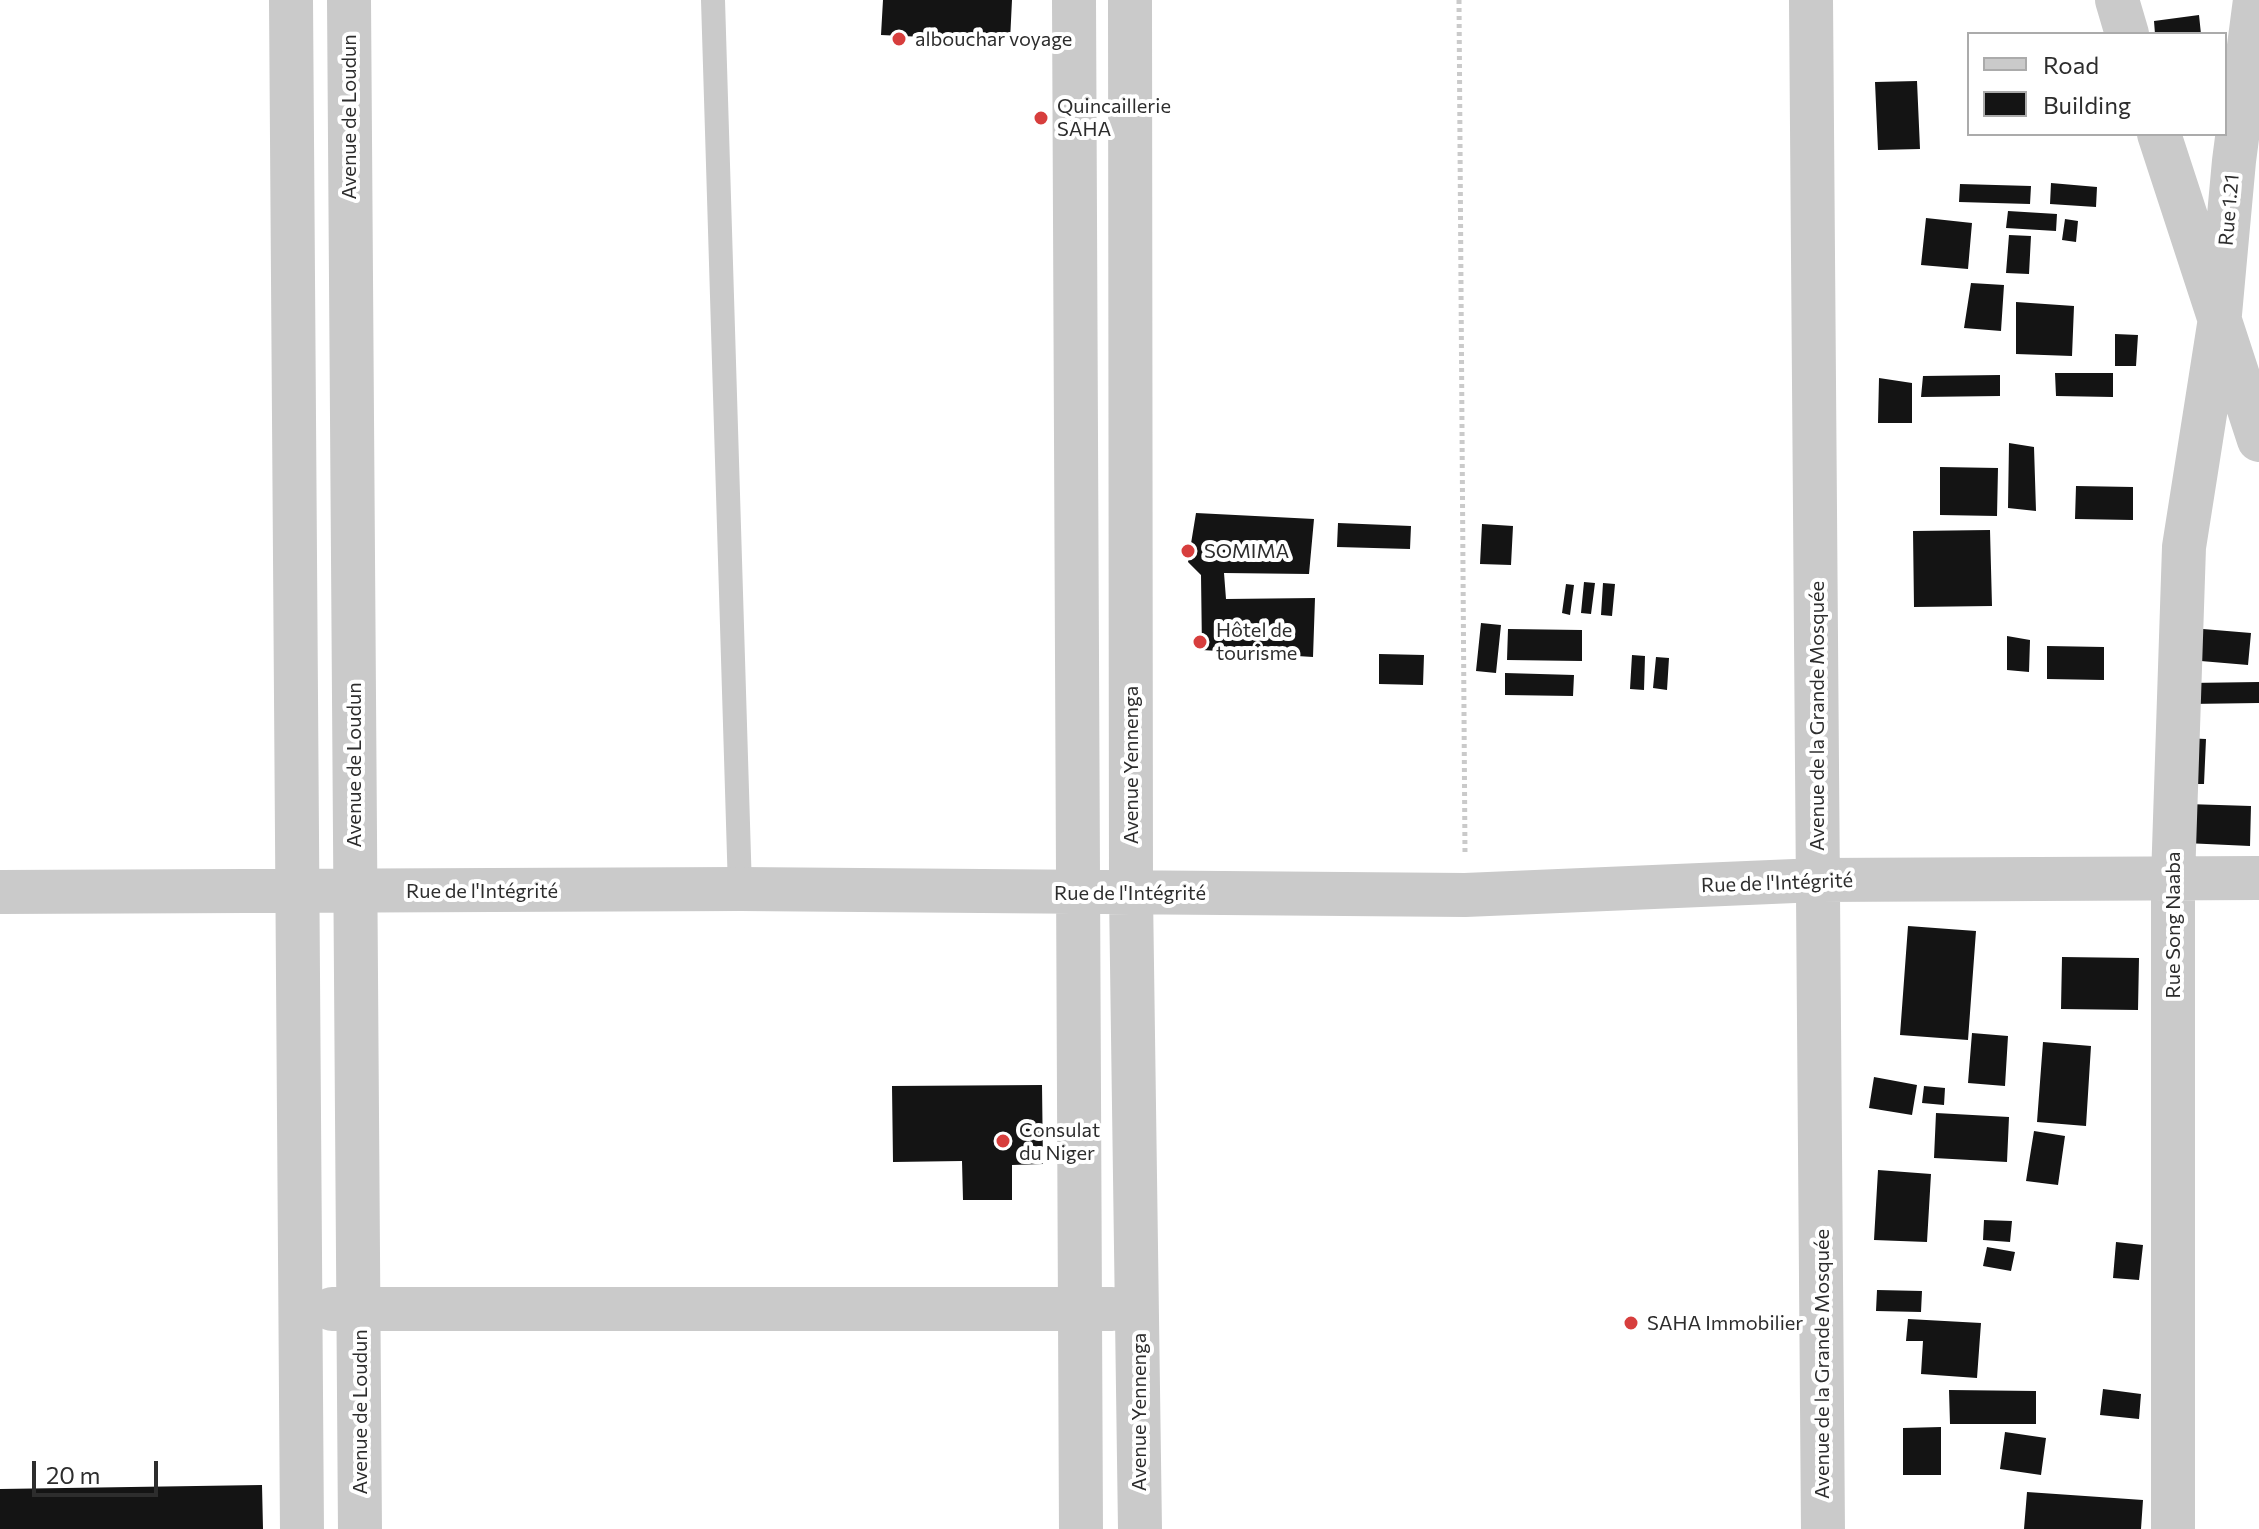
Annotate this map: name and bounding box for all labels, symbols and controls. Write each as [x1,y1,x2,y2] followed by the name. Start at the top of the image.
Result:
[915,27,1072,51] place label: albouchar voyage
[890,30,908,48] marker: albouchar voyage
[1967,32,2227,136] legend
[337,34,361,200] street label: Avenue de Loudun
[2043,50,2099,79] text: Road
[2043,90,2131,119] text: Building
[1057,94,1171,141] place label: Quincaillerie SAHA
[1032,109,1050,127] marker: Quincaillerie SAHA
[2214,173,2244,247] street label: Rue 1.21
[1204,539,1289,563] place label: SOMIMA
[1179,542,1197,560] marker: SOMIMA
[1805,581,1829,851] street label: Avenue de la Grande Mosquée
[1216,618,1297,665] place label: Hôtel de tourisme
[1191,633,1209,651] marker: Hôtel de tourisme
[342,682,366,848] street label: Avenue de Loudun
[1119,686,1143,844] street label: Avenue Yennenga
[2161,852,2185,998] street label: Rue Song Naaba
[1701,868,1853,898] street label: Rue de l'Intégrité
[406,879,558,903] street label: Rue de l'Intégrité
[1054,881,1206,905] street label: Rue de l'Intégrité
[1019,1118,1100,1165] place label: Consulat du Niger
[994,1132,1012,1150] marker: Consulat du Niger
[1810,1229,1834,1499] street label: Avenue de la Grande Mosquée
[1647,1311,1803,1335] place label: SAHA Immobilier
[1622,1314,1640,1332] marker: SAHA Immobilier
[348,1329,372,1495] street label: Avenue de Loudun
[1127,1333,1151,1491] street label: Avenue Yennenga
[36,1445,162,1495] scale bar
[46,1460,100,1489] text: 20 m

